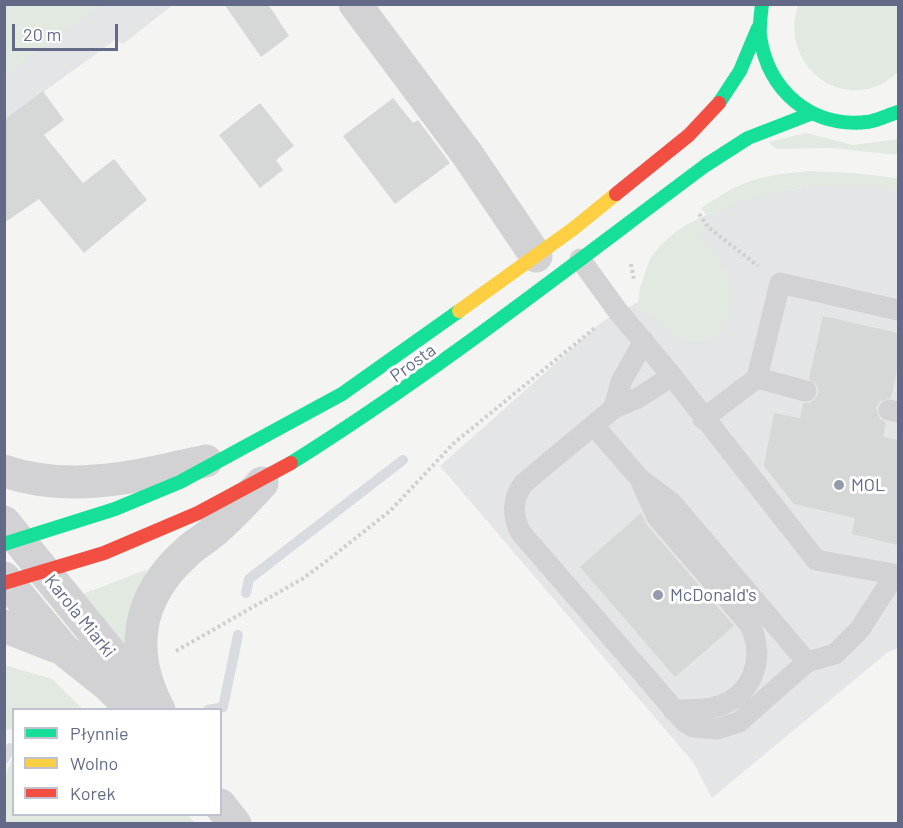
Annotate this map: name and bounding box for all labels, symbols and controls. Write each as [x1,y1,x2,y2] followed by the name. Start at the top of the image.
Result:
[15,12,122,50] scale bar
[23,23,61,45] text: 20 m
[386,339,440,387] street label: Prosta
[851,474,885,496] place label: MOL
[832,478,846,492] marker: MOL
[40,570,120,662] street label: Karola Miarki
[670,584,757,606] place label: McDonald's
[651,588,665,602] marker: McDonald's
[12,708,222,816] legend
[70,722,129,744] text: Płynnie
[70,752,118,774] text: Wolno
[70,782,116,804] text: Korek

